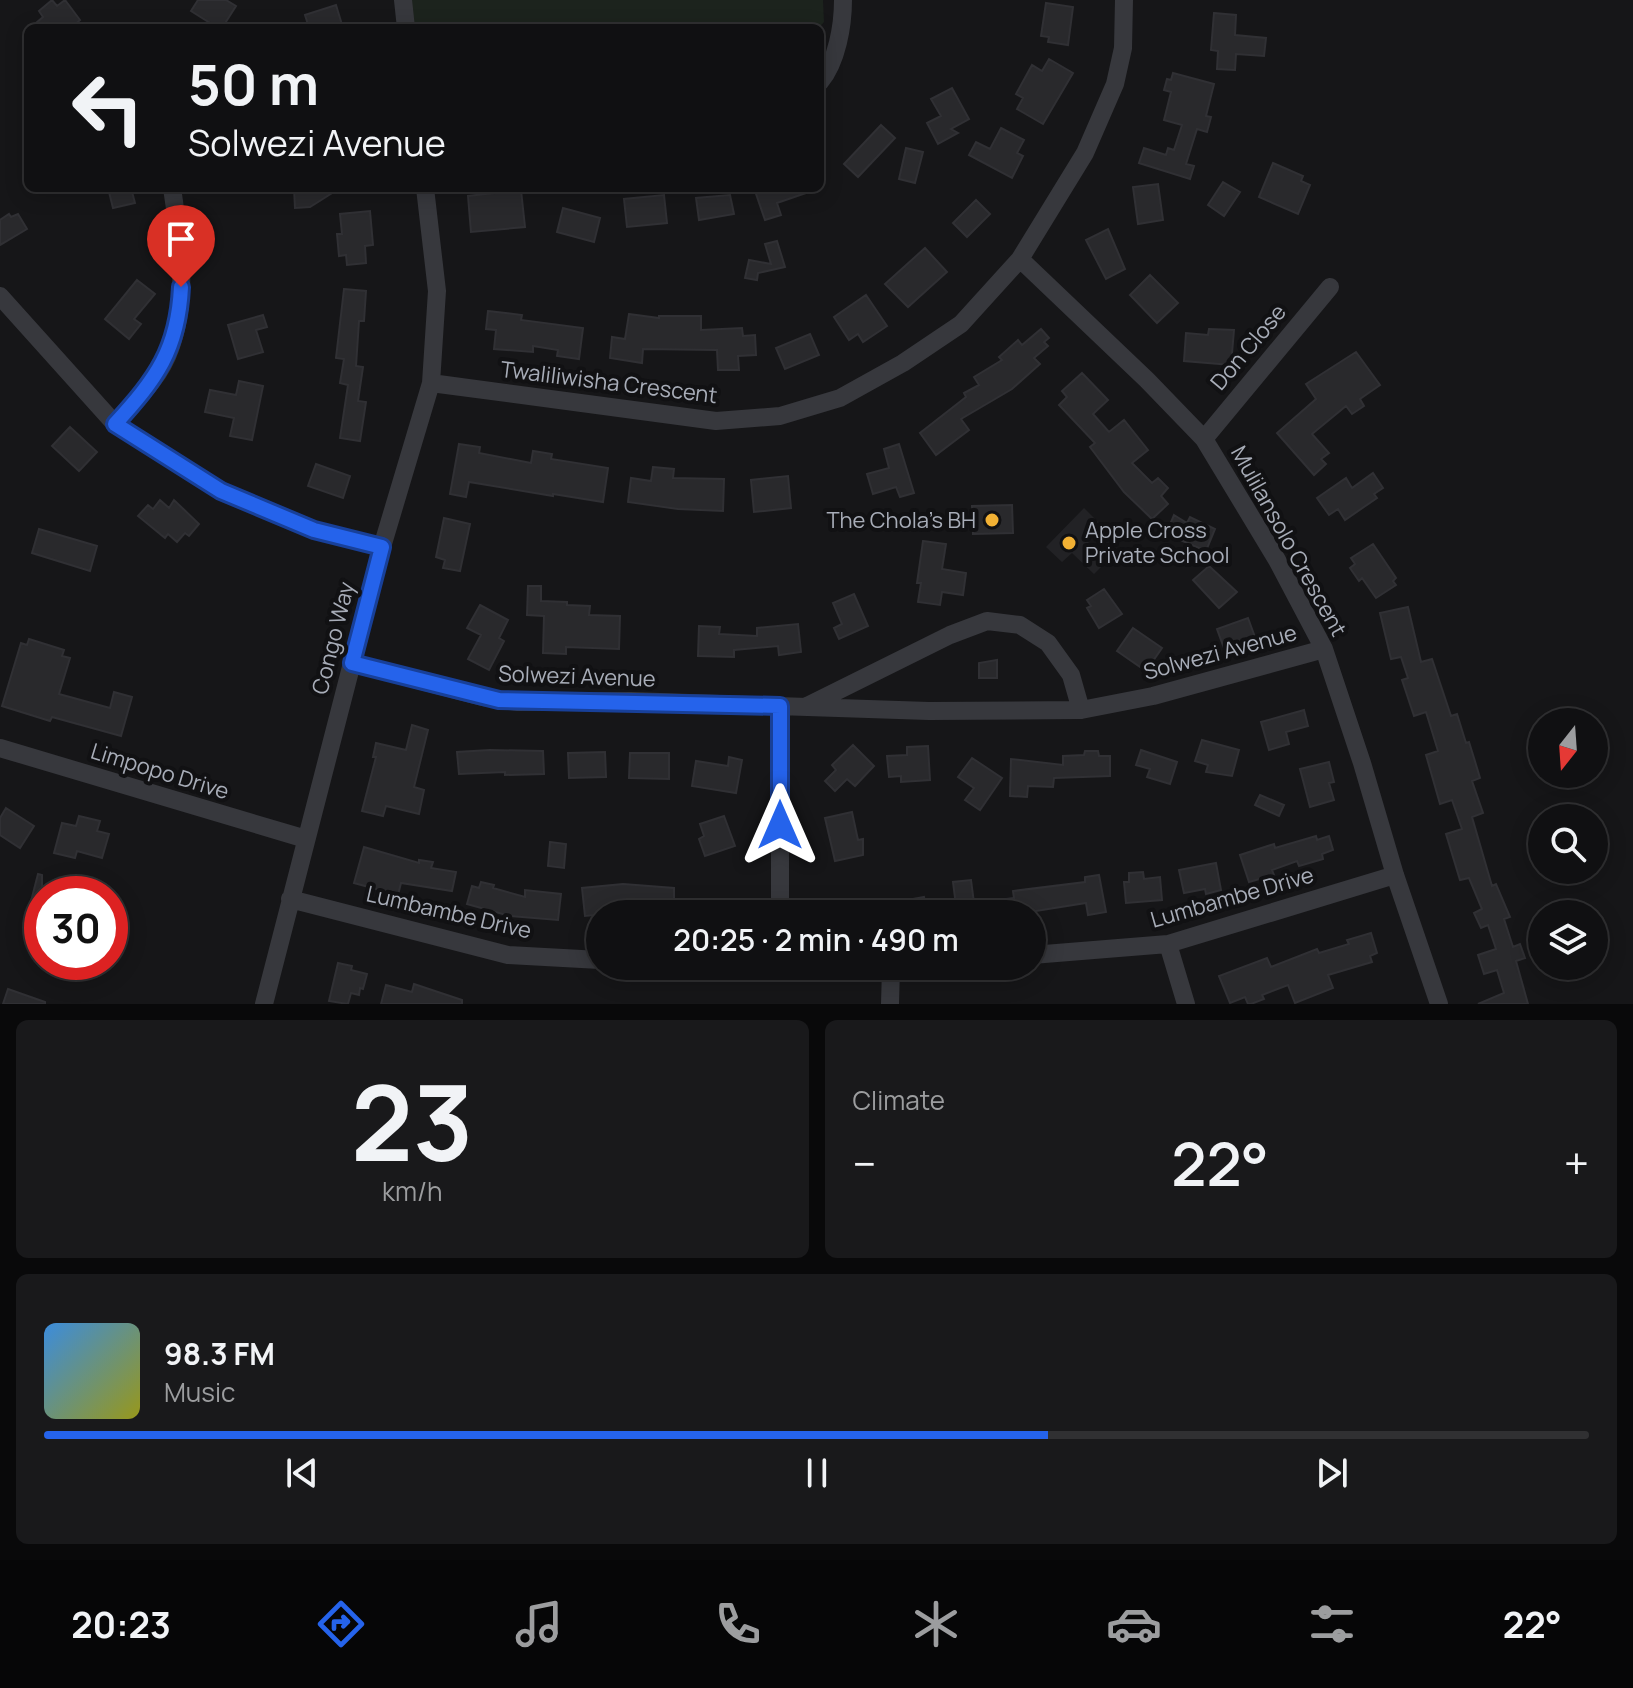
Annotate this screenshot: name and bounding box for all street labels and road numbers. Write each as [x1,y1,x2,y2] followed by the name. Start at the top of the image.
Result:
[1203,298,1293,396] street label: Don Close
[499,354,719,410] street label: Twaliliwisha Crescent
[1224,440,1354,642] street label: Mulilansolo Crescent
[305,578,362,697] street label: Congo Way
[1140,617,1300,687] street label: Solwezi Avenue
[498,658,656,694] street label: Solwezi Avenue
[87,736,233,806] street label: Limpopo Drive
[1147,859,1317,935] street label: Lumbambe Drive
[363,878,535,946] street label: Lumbambe Drive

